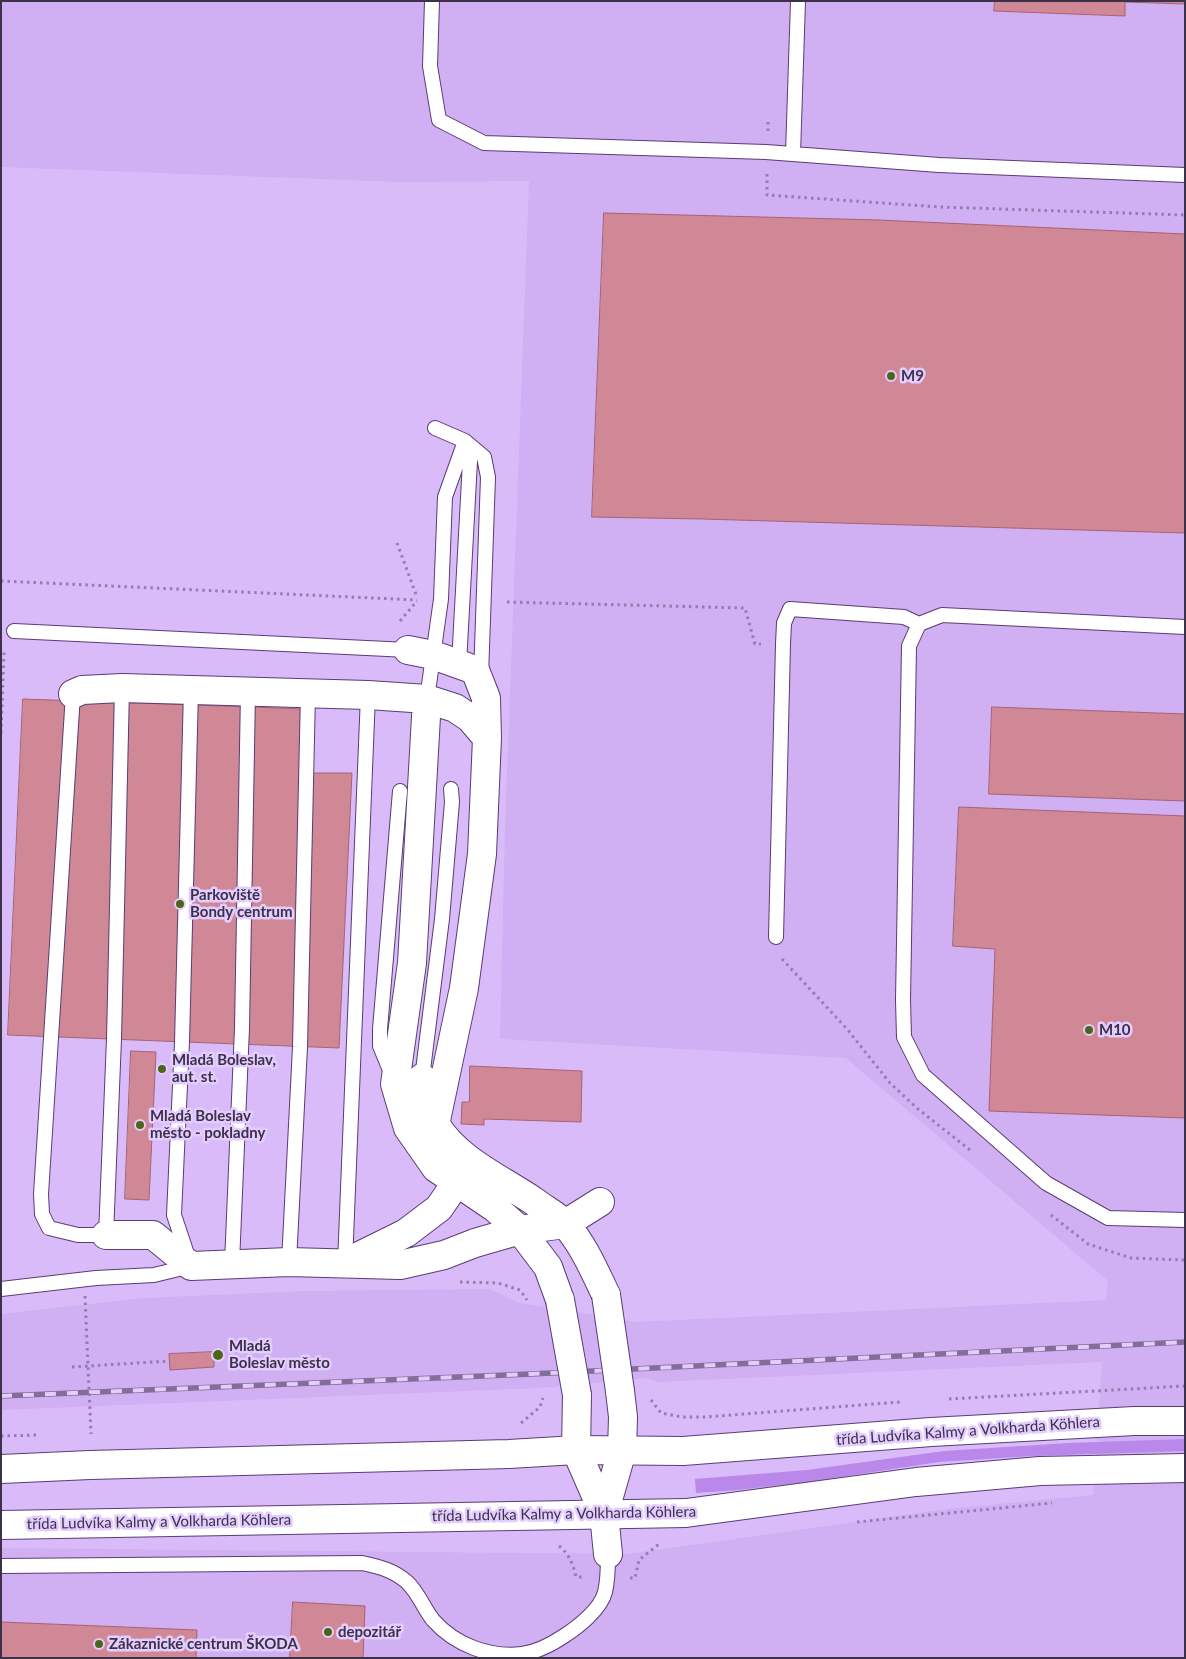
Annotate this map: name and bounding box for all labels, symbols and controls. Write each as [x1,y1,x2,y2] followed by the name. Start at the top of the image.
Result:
[901,367,924,385] place label: M9
[885,370,897,382] marker: M9
[190,886,293,921] place label: Parkoviště Bondy centrum
[174,898,186,910] marker: Parkoviště Bondy centrum
[1099,1021,1131,1039] place label: M10
[1083,1024,1095,1036] marker: M10
[172,1051,276,1086] place label: Mladá Boleslav, aut. st.
[156,1063,168,1075] marker: Mladá Boleslav, aut. st.
[150,1107,265,1142] place label: Mladá Boleslav město - pokladny
[134,1119,146,1131] marker: Mladá Boleslav město - pokladny
[229,1337,330,1372] place label: Mladá Boleslav město
[211,1348,225,1362] marker: Mladá Boleslav město
[835,1413,1101,1449] street label: třída Ludvíka Kalmy a Volkharda Köhlera
[432,1503,696,1525] street label: třída Ludvíka Kalmy a Volkharda Köhlera
[27,1511,291,1533] street label: třída Ludvíka Kalmy a Volkharda Köhlera
[338,1623,401,1641] place label: depozitář
[322,1626,334,1638] marker: depozitář
[109,1635,298,1653] place label: Zákaznické centrum ŠKODA
[93,1638,105,1650] marker: Zákaznické centrum ŠKODA

